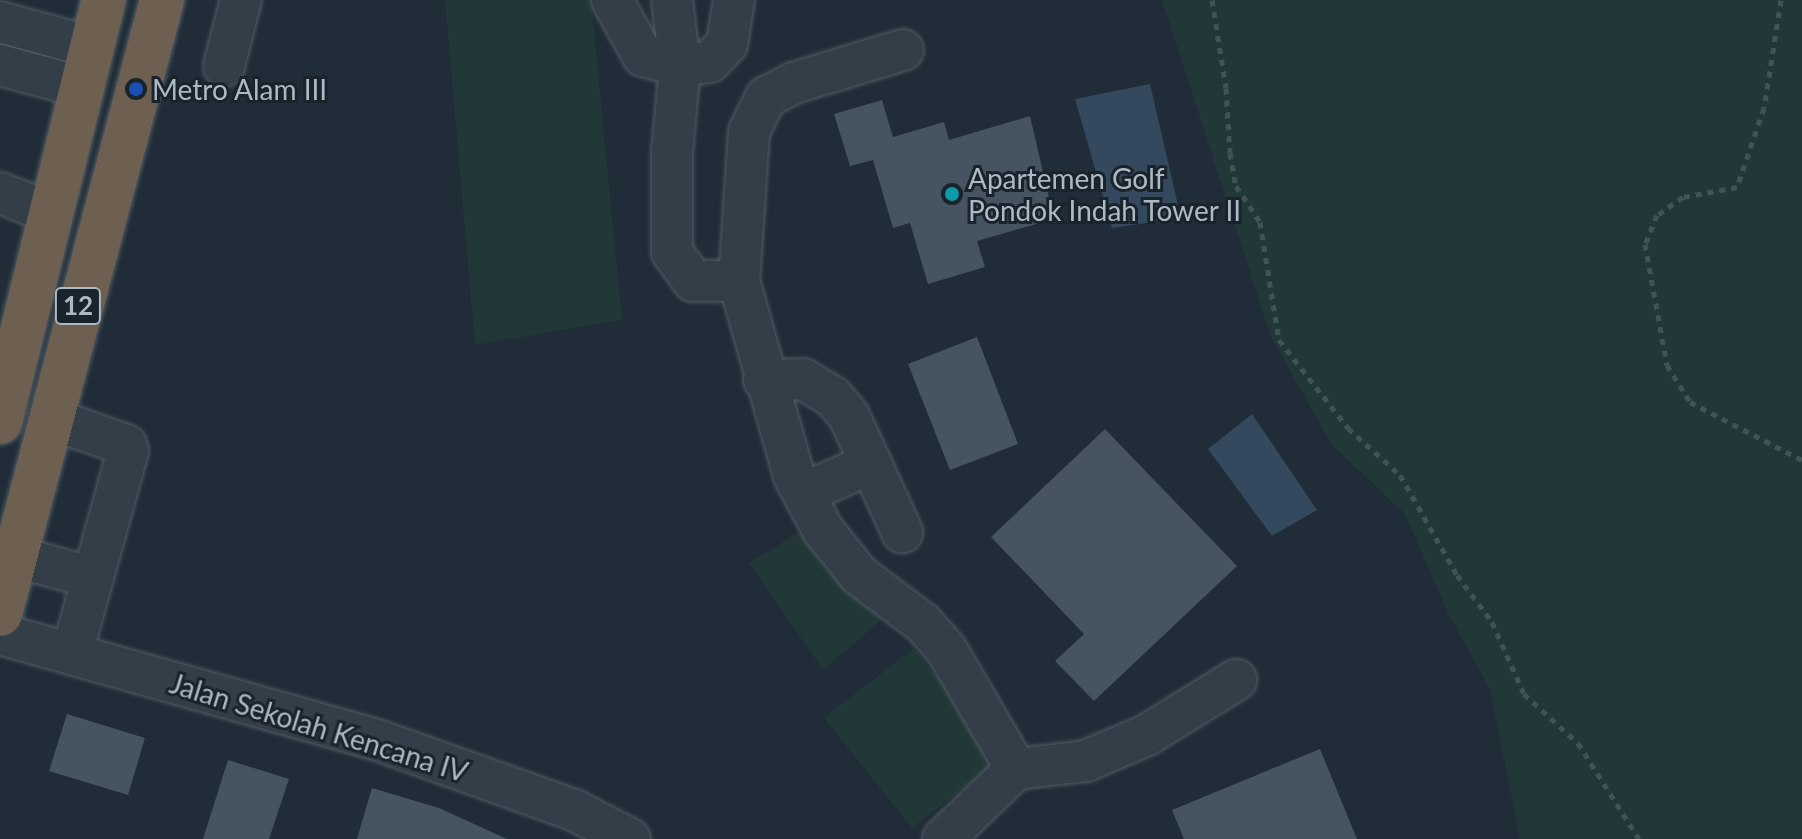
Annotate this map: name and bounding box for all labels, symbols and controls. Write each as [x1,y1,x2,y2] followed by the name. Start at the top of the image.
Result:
[152,72,328,106] place label: Metro Alam III
[127,80,145,98] marker: Metro Alam III
[968,161,1243,227] place label: Apartemen Golf Pondok Indah Tower II
[943,185,961,203] marker: Apartemen Golf Pondok Indah Tower II
[54,284,102,328] road number: 12
[166,666,472,788] street label: Jalan Sekolah Kencana IV

